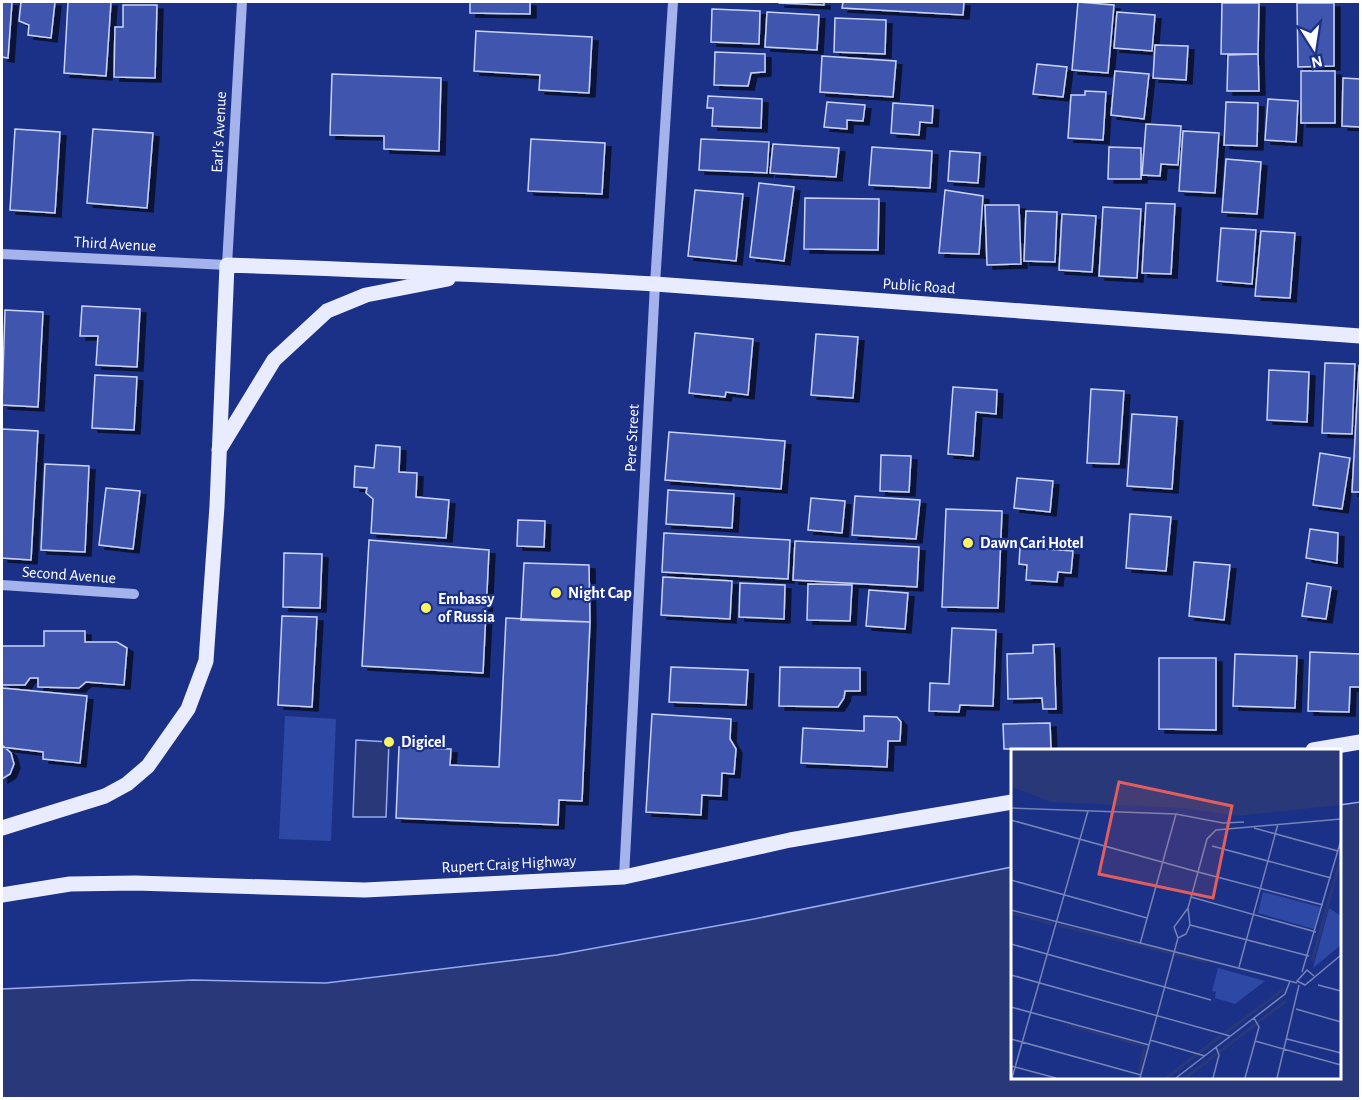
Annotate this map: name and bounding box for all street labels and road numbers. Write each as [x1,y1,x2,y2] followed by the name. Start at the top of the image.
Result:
[209,91,229,173] street label: Earl's Avenue
[73,234,157,254] street label: Third Avenue
[882,275,956,297] street label: Public Road
[622,404,642,472] street label: Pere Street
[21,564,117,586] street label: Second Avenue
[441,852,577,877] street label: Rupert Craig Highway

